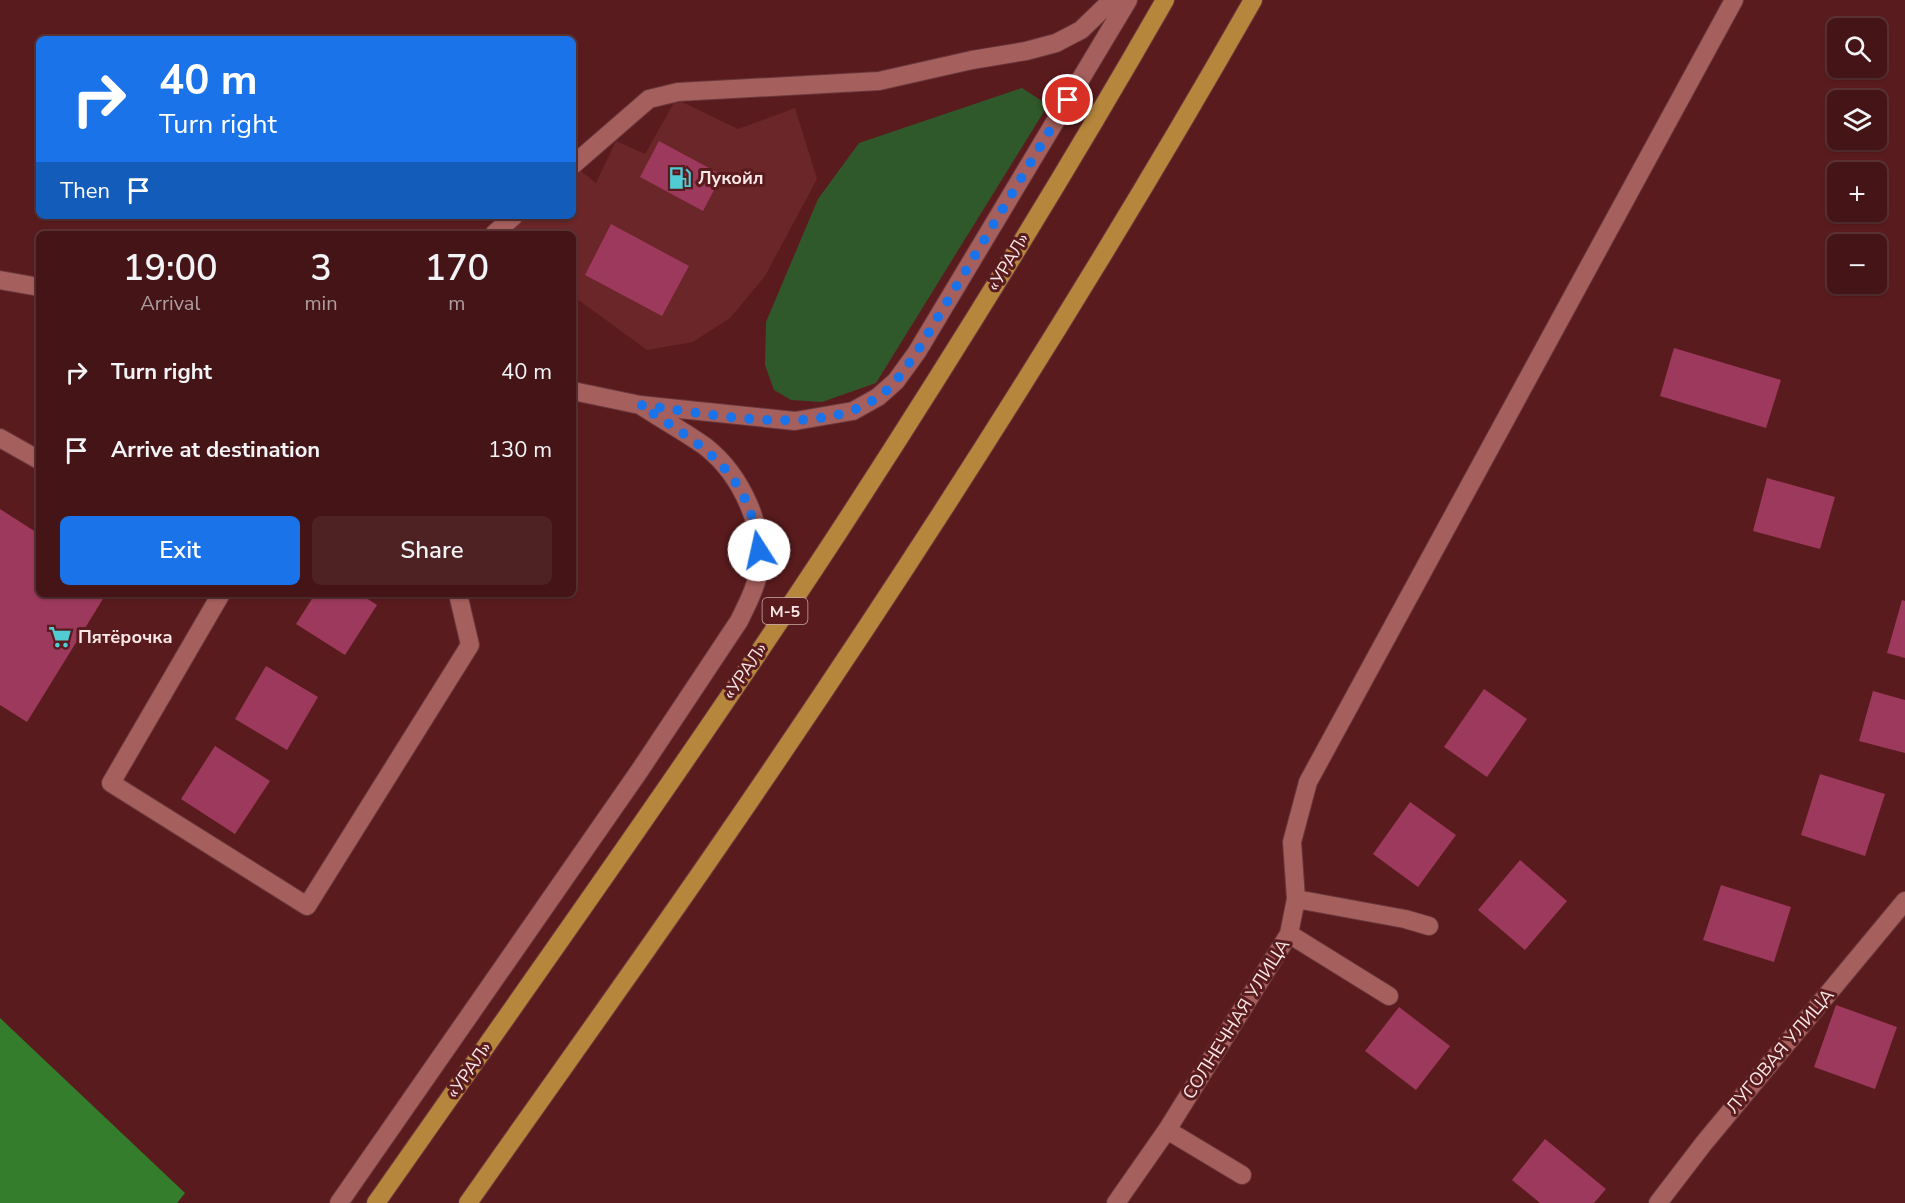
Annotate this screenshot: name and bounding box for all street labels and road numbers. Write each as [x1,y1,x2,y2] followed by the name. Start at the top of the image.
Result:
[981,228,1035,296] street label: «УРАЛ»
[762,598,808,624] road number: М-5
[717,638,773,704] street label: «УРАЛ»
[1177,934,1295,1104] street label: СОЛНЕЧНАЯ УЛИЦА
[1721,984,1839,1118] street label: ЛУГОВАЯ УЛИЦА
[441,1037,497,1103] street label: «УРАЛ»

